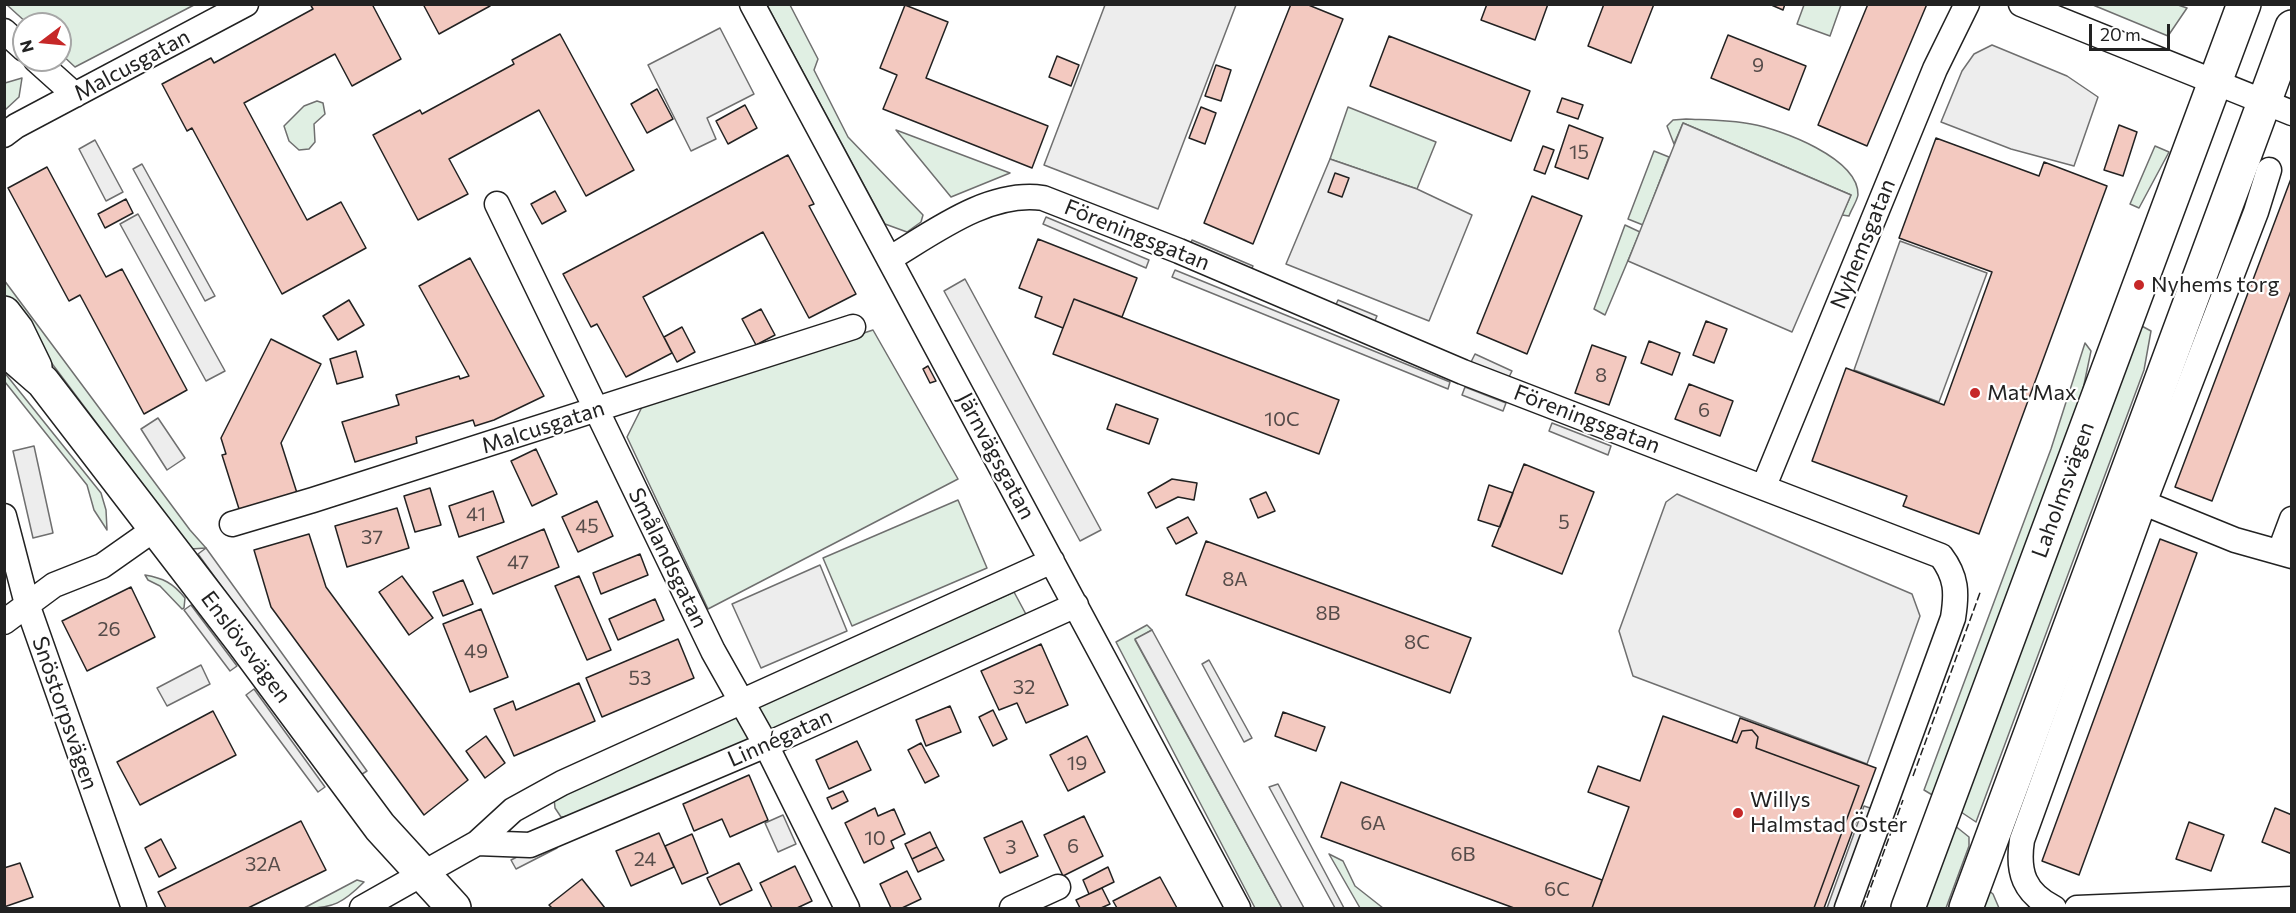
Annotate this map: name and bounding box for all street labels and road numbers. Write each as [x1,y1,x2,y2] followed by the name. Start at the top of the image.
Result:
[70,23,194,107] street label: Malcusgatan
[1825,175,1901,313] street label: Nyhemsgatan
[1060,194,1214,276] street label: Föreningsgatan
[1510,379,1664,459] street label: Föreningsgatan
[952,388,1040,524] street label: Järnvägsgatan
[478,395,608,459] street label: Malcusgatan
[2026,418,2100,562] street label: Laholmsvägen
[623,484,713,632] street label: Smålandsgatan
[195,586,297,708] street label: Enslövsvägen
[26,633,104,793] street label: Snöstorpsvägen
[724,703,836,773] street label: Linnégatan

